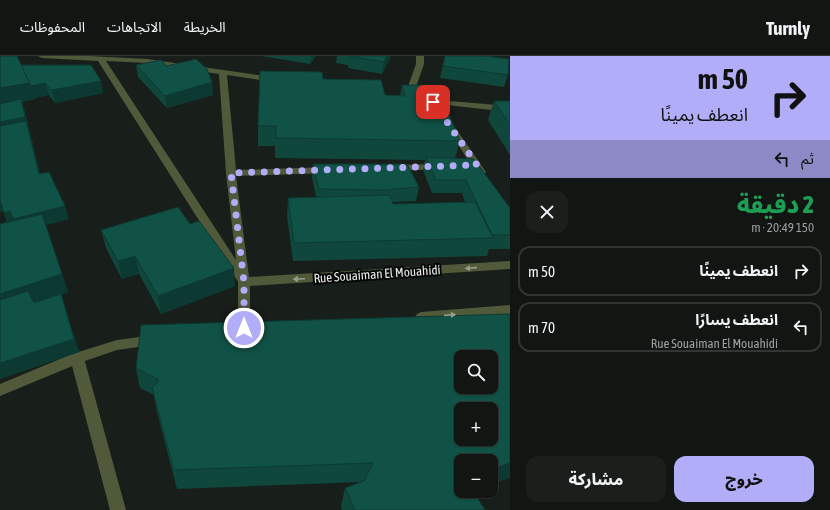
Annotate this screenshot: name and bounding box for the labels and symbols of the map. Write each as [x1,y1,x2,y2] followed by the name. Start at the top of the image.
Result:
[416,85,450,119] pin
[313,262,441,286] street label: Rue Souaiman El Mouahidi
[465,264,477,271] one-way arrow
[293,276,306,282] one-way arrow
[223,307,265,349] position arrow
[444,312,456,318] one-way arrow

